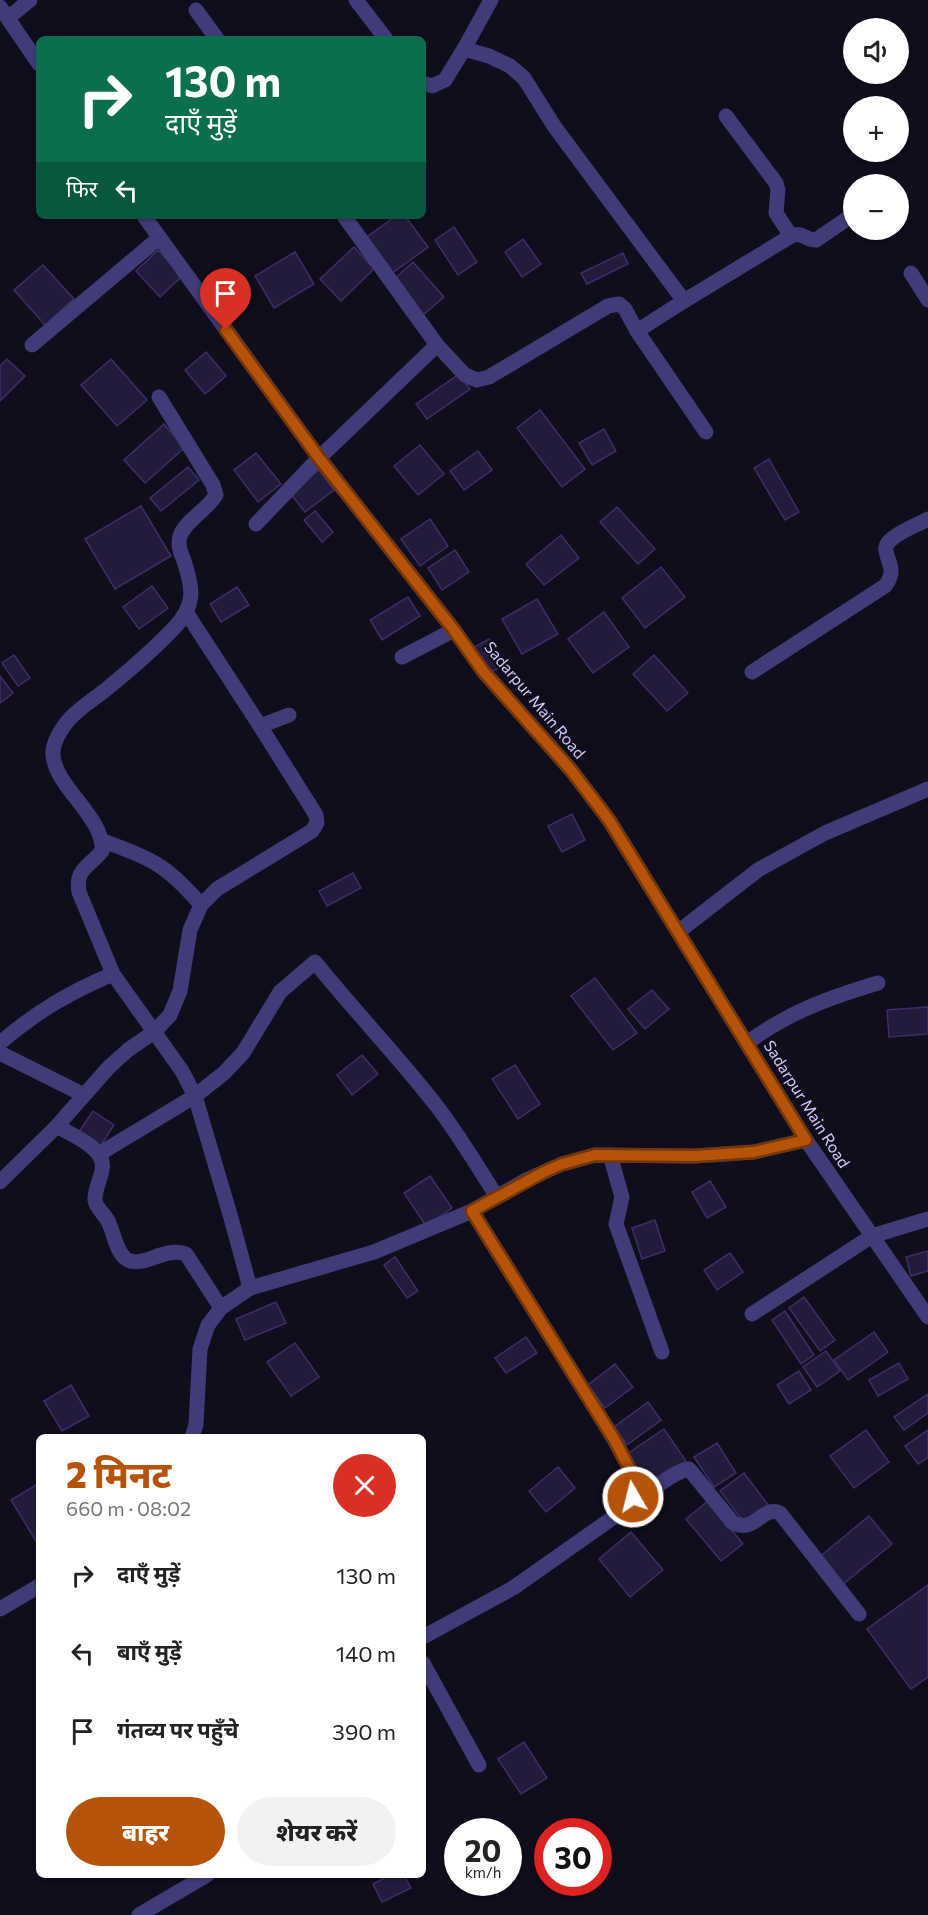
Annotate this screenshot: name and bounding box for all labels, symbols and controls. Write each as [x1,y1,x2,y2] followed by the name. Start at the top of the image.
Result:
[843,18,909,240] map controls
[843,18,909,84] button: sound
[165,54,281,106] text: 130 m
[66,60,144,138] icon: right
[843,96,909,162] button: +
[165,106,237,139] text: दाएँ मुड़ें
[110,174,143,207] icon: left
[843,174,909,240] button: −
[66,175,98,202] text: फिर
[200,268,251,330] pin
[209,277,242,310] icon: arrive
[481,637,590,762] street label: Sadarpur Main Road
[760,1036,854,1171] street label: Sadarpur Main Road
[66,1451,171,1495] text: 2 मिनट
[333,1454,396,1517] button: close
[601,1465,665,1529] position arrow
[66,1496,191,1520] text: 660 m · 08:02
[66,1559,99,1592] icon: right
[117,1560,180,1587] text: दाएँ मुड़ें
[336,1562,396,1589] text: 130 m
[66,1637,99,1670] icon: left
[117,1638,182,1665] text: बाएँ मुड़ें
[336,1640,396,1667] text: 140 m
[66,1715,99,1748] icon: arrive
[117,1716,239,1743] text: गंतव्य पर पहुँचे
[332,1718,396,1745] text: 390 m
[66,1797,225,1866] button: बाहर
[237,1797,396,1866] button: शेयर करें
[534,1818,612,1896] speed limit sign: 30
[465,1831,501,1868] text: 20
[465,1863,501,1881] text: km/h

